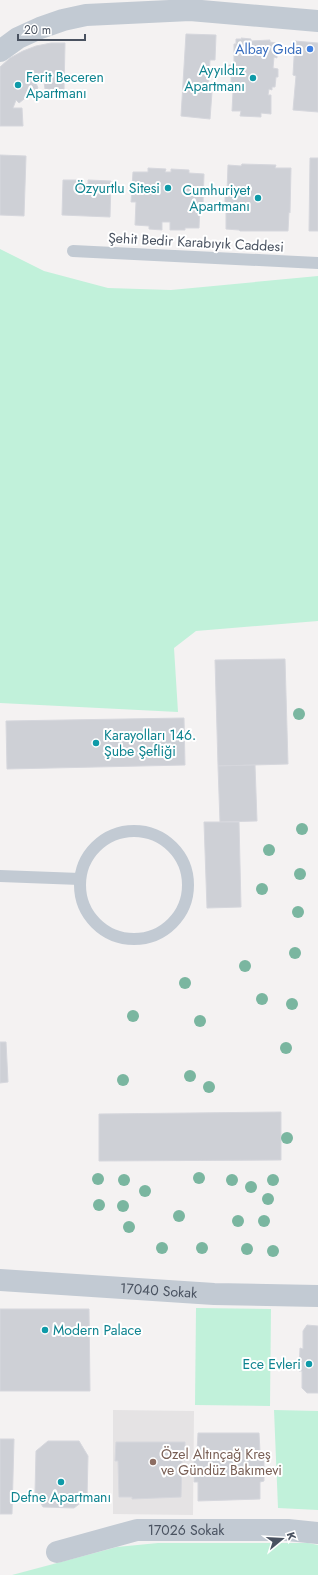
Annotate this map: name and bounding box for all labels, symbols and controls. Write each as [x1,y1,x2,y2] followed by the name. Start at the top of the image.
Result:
[18,16,85,42] scale bar
[24,21,51,39] text: 20 m
[235,39,302,59] place label: Albay Gıda
[305,44,315,54] marker: Albay Gıda
[184,60,246,96] place label: Ayyıldız Apartmanı
[26,67,104,103] place label: Ferit Beceren Apartmanı
[248,73,258,83] marker: Ayyıldız Apartmanı
[13,80,23,90] marker: Ferit Beceren Apartmanı
[75,178,160,198] place label: Özyurtlu Sitesi
[182,180,251,216] place label: Cumhuriyet Apartmanı
[163,183,173,193] marker: Özyurtlu Sitesi
[253,193,263,203] marker: Cumhuriyet Apartmanı
[108,227,284,257] street label: Şehit Bedir Karabıyık Caddesi
[104,725,196,761] place label: Karayolları 146. Şube Şefliği
[91,738,101,748] marker: Karayolları 146. Şube Şefliği
[119,1278,199,1303] street label: 17040 Sokak
[53,1320,141,1340] place label: Modern Palace
[40,1325,50,1335] marker: Modern Palace
[242,1354,301,1374] place label: Ece Evleri
[304,1359,314,1369] marker: Ece Evleri
[161,1444,282,1480] place label: Özel Altınçağ Kreş ve Gündüz Bakımevi
[148,1457,158,1467] marker: Özel Altınçağ Kreş ve Gündüz Bakımevi
[56,1477,66,1487] marker: Defne Apartmanı
[11,1487,111,1507] place label: Defne Apartmanı
[262,1519,302,1559] north arrow
[148,1520,225,1540] street label: 17026 Sokak
[283,1530,300,1542] text: K

